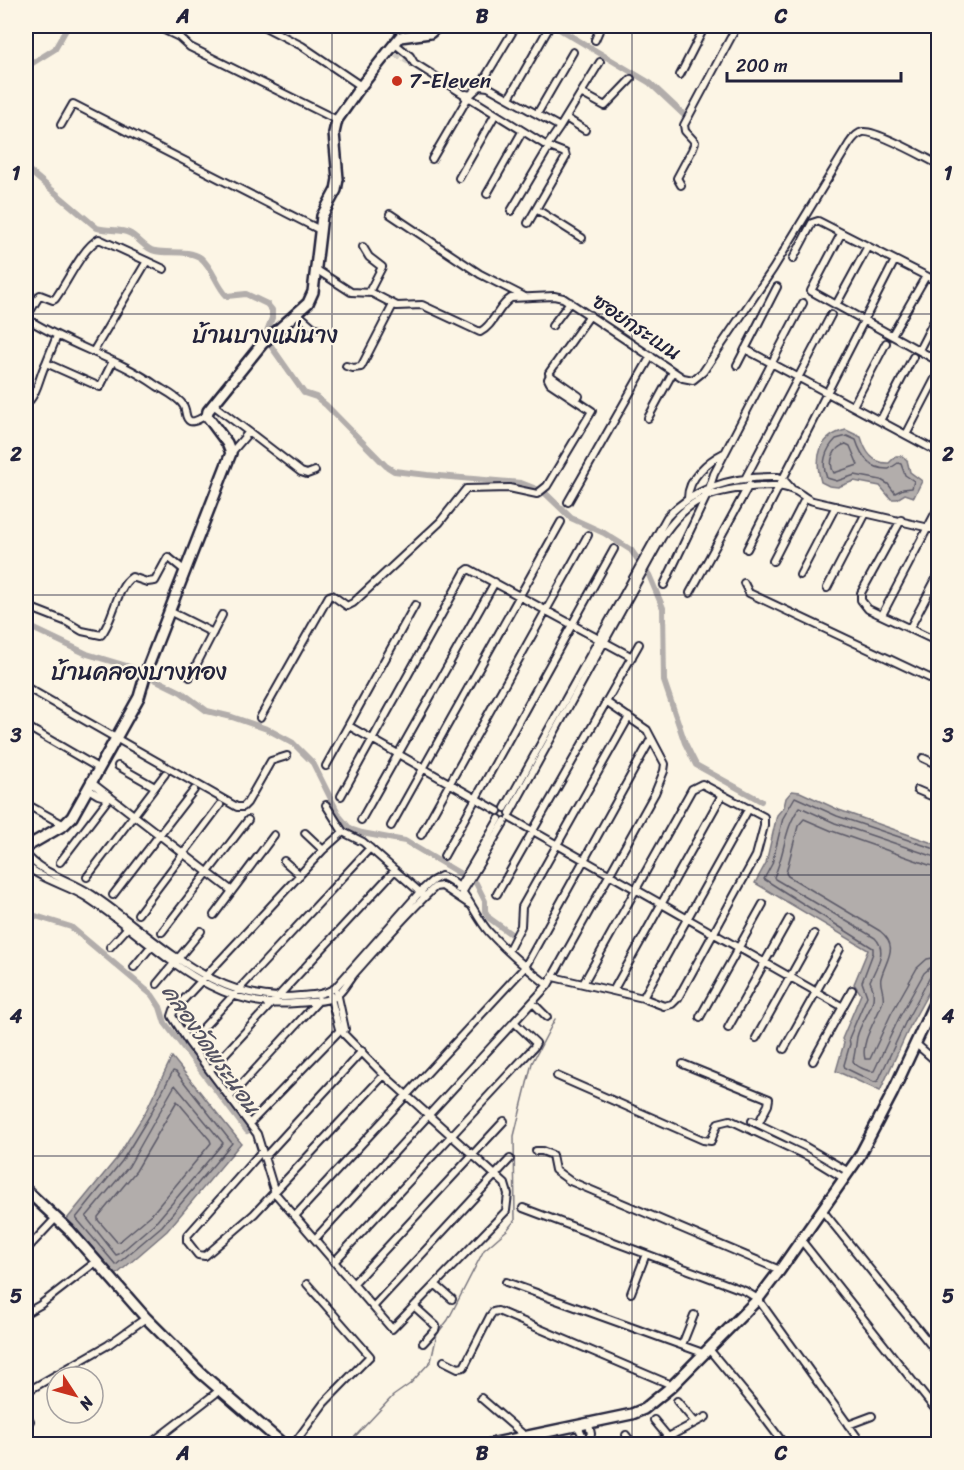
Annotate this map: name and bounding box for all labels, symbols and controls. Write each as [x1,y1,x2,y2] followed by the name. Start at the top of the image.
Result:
[175,0,190,34] text: A
[476,0,489,34] text: B
[774,0,788,34] text: C
[727,45,901,83] scale bar
[736,50,788,82] text: 200 m
[409,62,491,100] place label: 7-Eleven
[390,74,404,88] marker: 7-Eleven
[12,156,21,191] text: 1
[944,156,953,191] text: 1
[584,283,690,371] street label: ซอยกระเบน
[192,314,338,356] district label: บ้านบางแม่นาง
[9,437,22,472] text: 2
[941,437,954,472] text: 2
[51,651,227,693] district label: บ้านคลองบางทอง
[10,718,22,753] text: 3
[942,718,954,753] text: 3
[152,976,272,1124] water label: คลองวัดพระนอน
[9,999,23,1034] text: 4
[941,999,955,1034] text: 4
[10,1279,22,1314] text: 5
[942,1279,954,1314] text: 5
[45,1365,105,1425] north arrow
[71,1390,102,1417] text: N
[175,1436,190,1470] text: A
[476,1436,489,1470] text: B
[774,1436,788,1470] text: C

